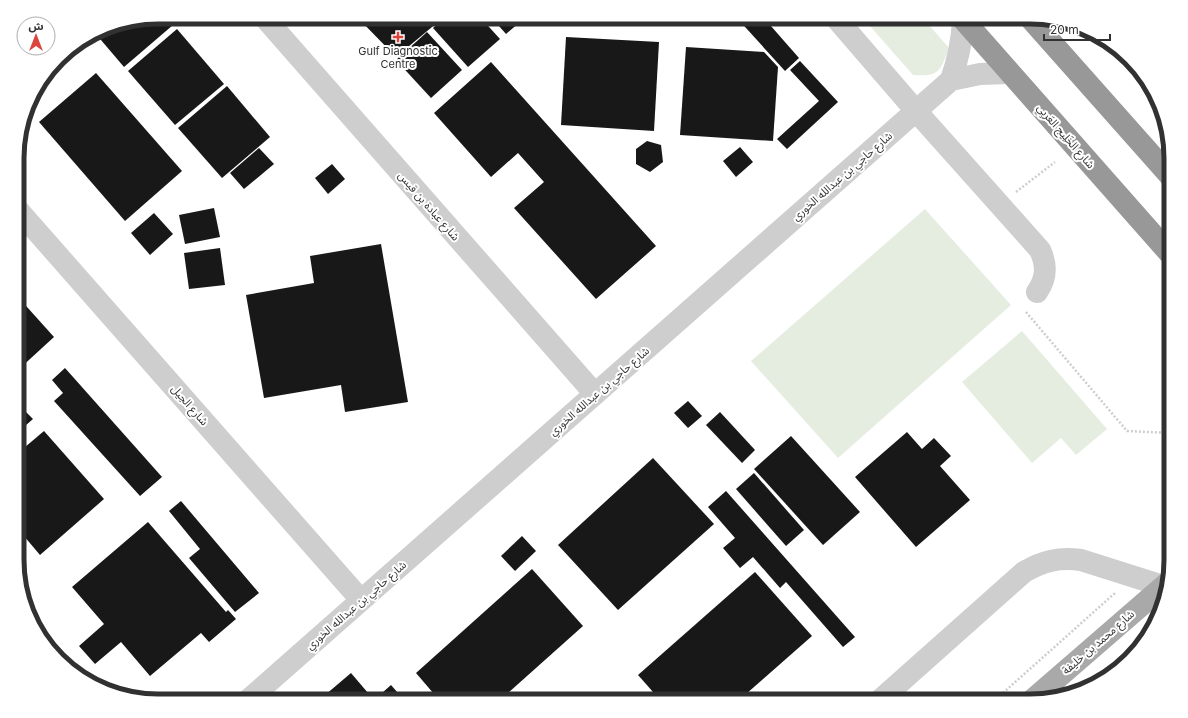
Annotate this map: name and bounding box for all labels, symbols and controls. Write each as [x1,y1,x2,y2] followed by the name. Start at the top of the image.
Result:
[16,16,56,56] north arrow
[1044,16,1110,42] scale bar
[28,19,44,33] text: ش
[1050,22,1079,37] text: 20 m
[392,31,404,43] marker: Gulf Diagnostic Centre
[358,44,438,71] place label: Gulf Diagnostic Centre
[1032,101,1098,173] street label: شارع الخَلِيج العَربِي
[789,128,897,225] street label: شارع حاجي بن عبدالله الخوري
[394,169,463,244] street label: شارع عبادة بن قيس
[546,343,654,440] street label: شارع حاجي بن عبدالله الخوري
[168,382,212,429] street label: شارع الحِيل
[303,557,411,654] street label: شارع حاجي بن عبدالله الخوري
[1059,606,1138,678] street label: شارع محمد بن خليفة

